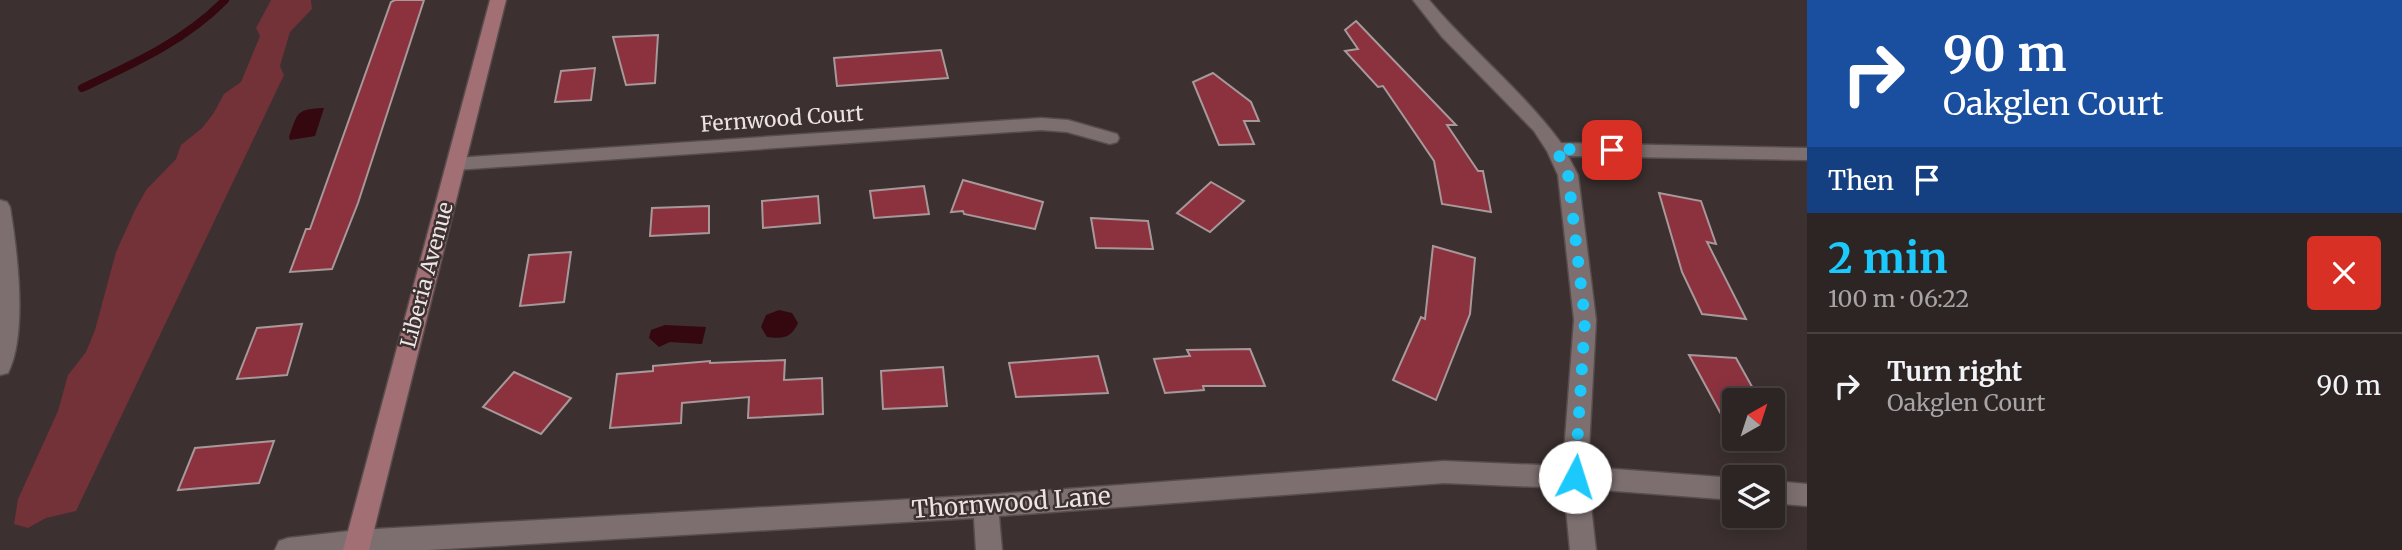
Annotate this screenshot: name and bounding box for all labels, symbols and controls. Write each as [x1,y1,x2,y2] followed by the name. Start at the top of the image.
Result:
[1943,23,2067,84] text: 90 m
[1828,28,1919,119] icon: right
[1943,84,2164,124] text: Oakglen Court
[700,99,864,138] street label: Fernwood Court
[1582,120,1642,180] pin
[1593,131,1631,169] icon: arrive
[1908,161,1946,199] icon: arrive
[1828,164,1894,197] text: Then
[394,199,459,351] street label: Liberia Avenue
[1828,232,1948,284] text: 2 min
[2307,236,2381,310] button: close
[1828,284,1969,313] text: 100 m · 06:22
[1887,355,2022,388] text: Turn right
[1828,367,1866,405] icon: right
[2317,369,2381,402] text: 90 m
[1722,388,1785,452] north arrow
[1722,388,1785,528] map controls
[1887,388,2046,417] text: Oakglen Court
[1538,440,1612,514] position arrow
[1722,465,1785,528] button: layers
[910,480,1111,525] street label: Thornwood Lane

